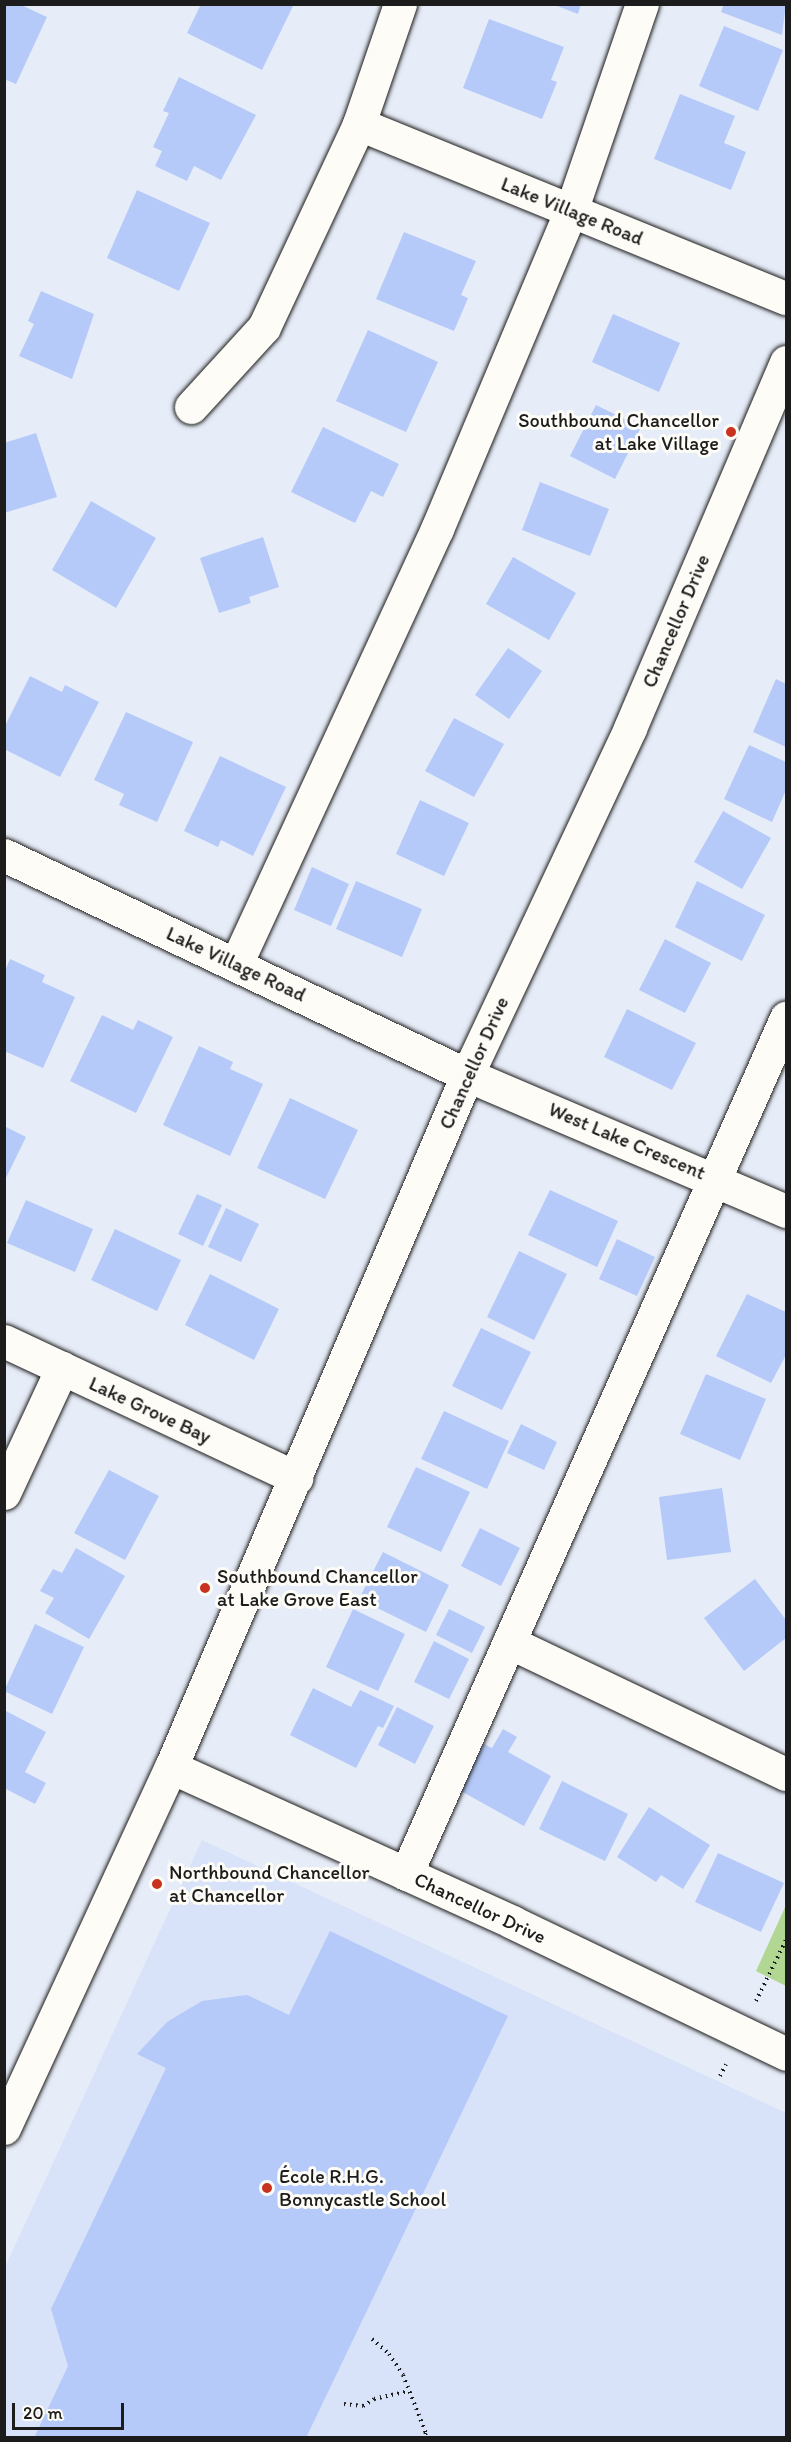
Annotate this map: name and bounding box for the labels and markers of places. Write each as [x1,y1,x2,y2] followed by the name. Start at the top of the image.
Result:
[518,408,719,455] place label: Southbound Chancellor at Lake Village
[724,425,738,439] marker: Southbound Chancellor at Lake Village
[217,1564,418,1611] place label: Southbound Chancellor at Lake Grove East
[198,1581,212,1595] marker: Southbound Chancellor at Lake Grove East
[169,1860,370,1907] place label: Northbound Chancellor at Chancellor
[150,1877,164,1891] marker: Northbound Chancellor at Chancellor
[279,2164,446,2211] place label: École R.H.G. Bonnycastle School
[260,2181,274,2195] marker: École R.H.G. Bonnycastle School

